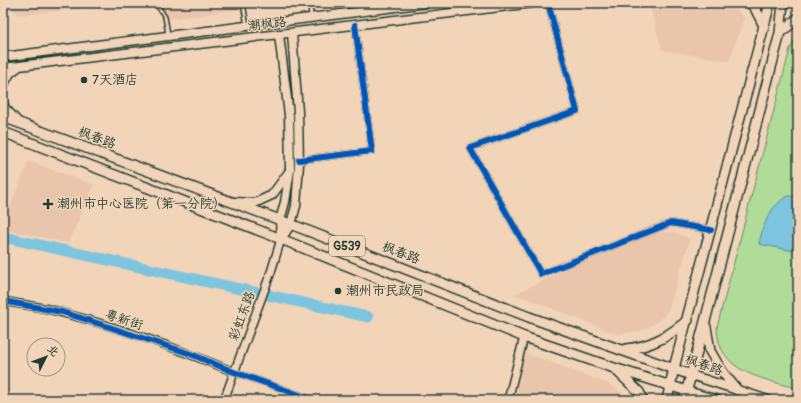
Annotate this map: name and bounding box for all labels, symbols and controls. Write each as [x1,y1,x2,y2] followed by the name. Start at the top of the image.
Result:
[247,14,287,34] street label: 潮枫路
[92,72,138,88] place label: 7天酒店
[79,75,89,85] marker: 7天酒店
[76,124,118,152] street label: 枫春路
[57,196,226,212] place label: 潮州市中心医院（第一分院）
[42,198,54,210] marker: 潮州市中心医院（第一分院）
[329,236,365,256] road number: G539
[380,239,422,267] street label: 枫春路
[346,283,424,299] place label: 潮州市民政局
[333,286,343,296] marker: 潮州市民政局
[226,289,258,343] street label: 彩虹东路
[103,306,145,334] street label: 粤新街
[26,337,66,377] north arrow
[45,342,62,359] text: 北
[683,351,725,379] street label: 枫春路

